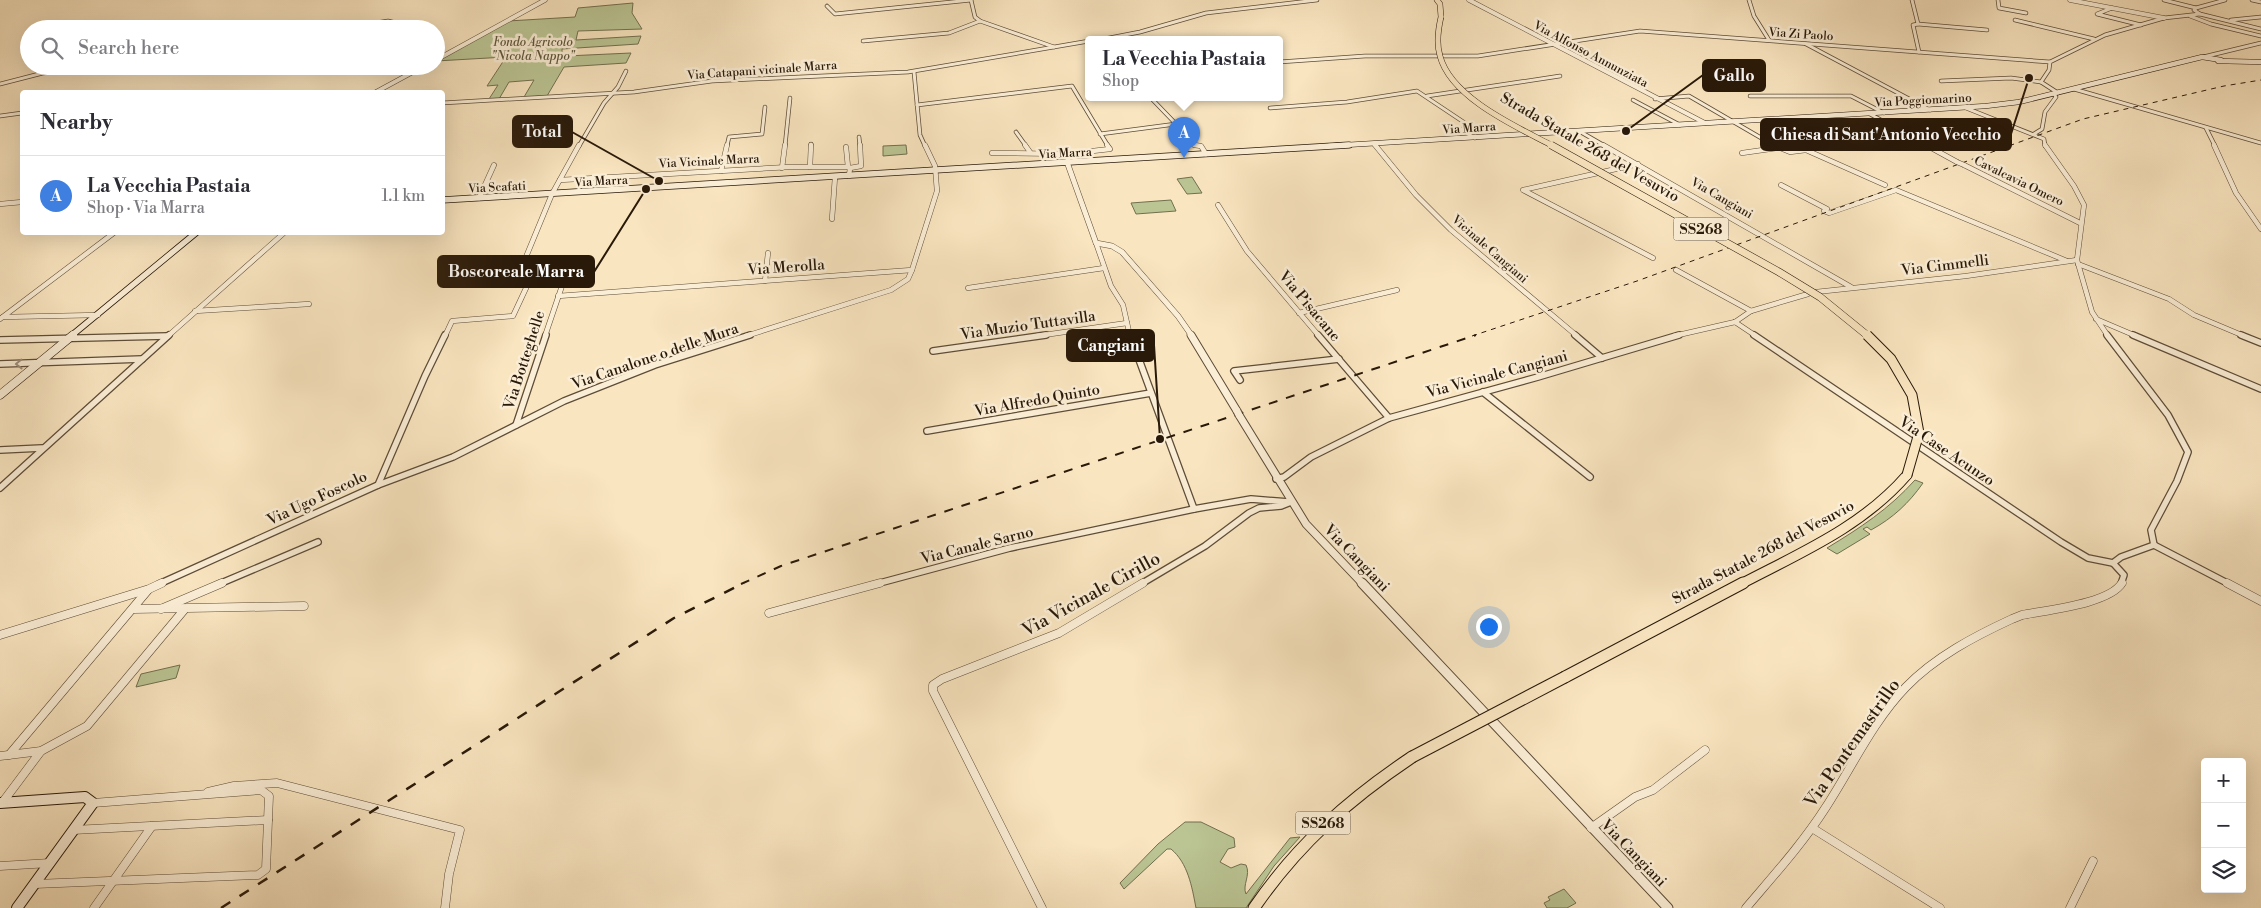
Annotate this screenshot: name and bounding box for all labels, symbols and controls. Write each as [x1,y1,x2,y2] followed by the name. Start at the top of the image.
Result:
[1530,17,1651,91] street label: Via Alfonso Annunziata
[20,20,445,75] search box
[1767,25,1834,44] street label: Via Zi Paolo
[38,34,66,62] icon: search
[491,35,576,64] park label: Fondo Agricolo "Nicola Nappo"
[78,36,179,60] text: Search here
[1085,36,1283,101] popup
[1102,47,1266,71] text: La Vecchia Pastaia
[685,58,838,83] street label: Via Catapani vicinale Marra
[1703,60,1765,91] callout: Gallo
[1713,66,1755,86] text: Gallo
[1102,71,1139,91] text: Shop
[1497,88,1683,207] street label: Strada Statale 268 del Vesuvio
[1873,90,1972,111] street label: Via Poggiomarino
[40,110,113,136] text: Nearby
[513,116,572,147] callout: Total
[1168,117,1200,158] pin: A
[1441,119,1497,138] street label: Via Marra
[1761,119,2011,150] callout: Chiesa di Sant'Antonio Vecchio
[522,122,562,142] text: Total
[1771,125,2001,145] text: Chiesa di Sant'Antonio Vecchio
[1037,145,1093,162] street label: Via Marra
[657,151,761,172] street label: Via Vicinale Marra
[1971,153,2066,210] street label: Cavalcavia Omero
[573,173,629,190] street label: Via Marra
[87,174,250,198] text: La Vecchia Pastaia
[1687,174,1756,222] street label: Via Cangiani
[467,178,526,197] street label: Via Scafati
[50,186,62,206] text: A
[381,186,425,206] text: 1.1 km
[87,198,205,218] text: Shop · Via Marra
[1448,212,1531,287] street label: Vicinale Cangiani
[1674,218,1728,240] road number: SS268
[1899,251,1990,280] street label: Via Cimmelli
[746,255,826,280] street label: Via Merolla
[438,256,594,287] callout: Boscoreale Marra
[448,262,584,282] text: Boscoreale Marra
[1274,266,1345,346] street label: Via Pisacane
[958,307,1097,345] street label: Via Muzio Tuttavilla
[499,308,549,413] street label: Via Botteghelle
[568,319,742,394] street label: Via Canalone o delle Mura
[1067,330,1154,361] callout: Cangiani
[1077,336,1145,356] text: Cangiani
[1423,346,1570,403] street label: Via Vicinale Cangiani
[15,359,22,369] one-way arrow
[972,380,1101,421] street label: Via Alfredo Quinto
[1894,412,1998,490] street label: Via Case Acunzo
[263,467,370,530] street label: Via Ugo Foscolo
[1669,496,1858,609] street label: Strada Statale 268 del Vesuvio
[1319,520,1394,596] street label: Via Cangiani
[918,522,1035,569] street label: Via Canale Sarno
[1017,547,1164,642] street label: Via Vicinale Cirillo
[1476,614,1502,640] your location
[1799,674,1905,813] street label: Via Pontemastrillo
[2201,758,2246,893] map controls
[2201,758,2246,803] button: +
[2201,803,2246,848] button: −
[1296,811,1350,834] road number: SS268
[1596,815,1671,891] street label: Via Cangiani
[2201,848,2246,893] button: layers

